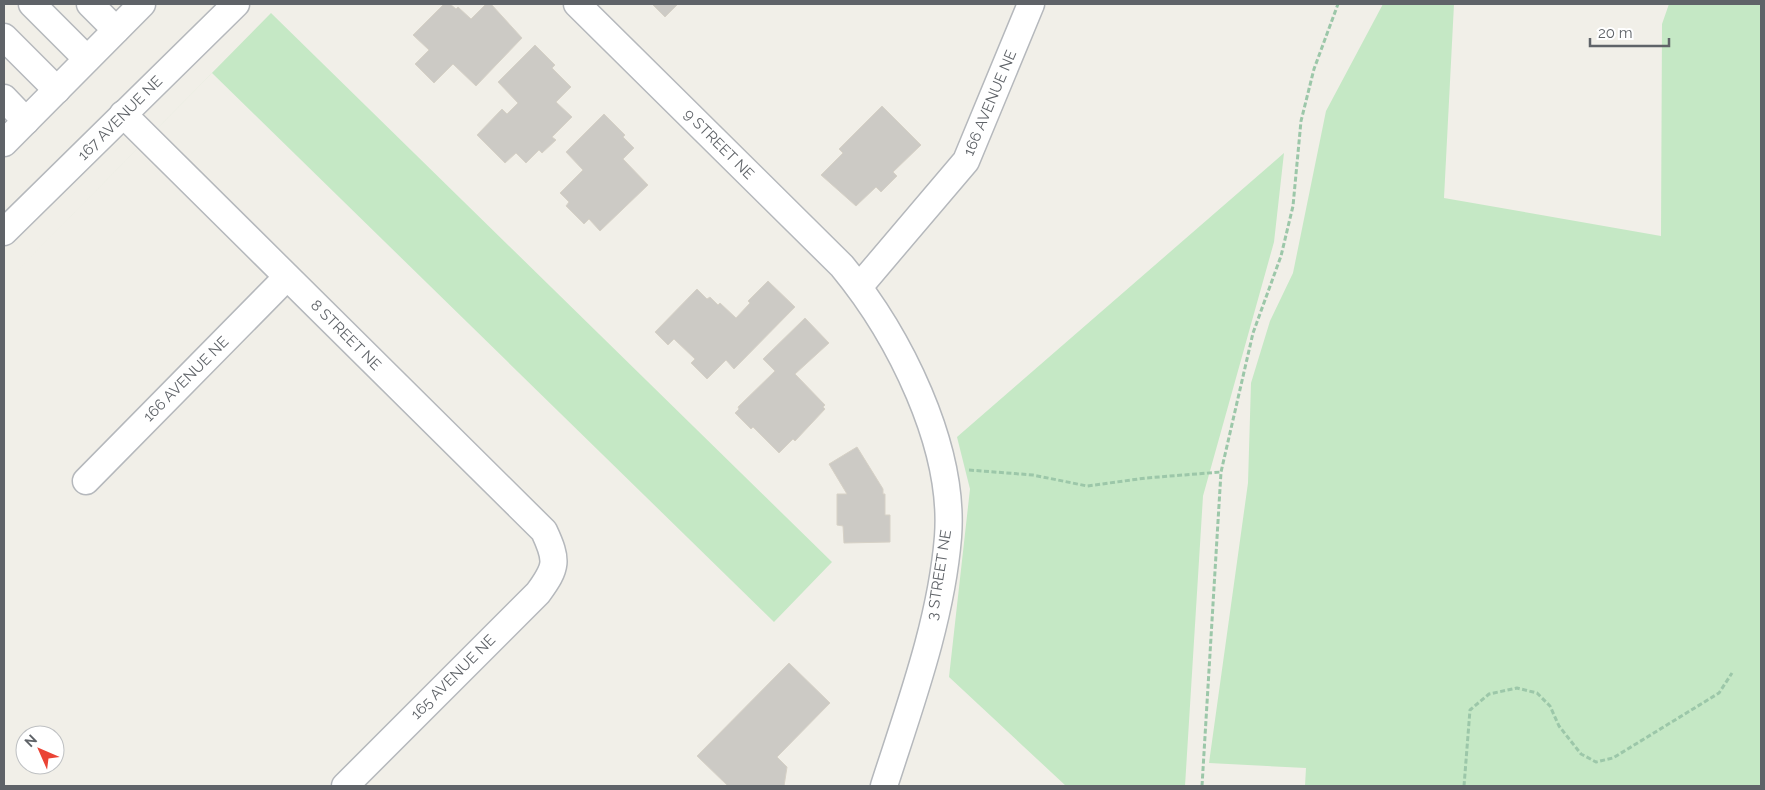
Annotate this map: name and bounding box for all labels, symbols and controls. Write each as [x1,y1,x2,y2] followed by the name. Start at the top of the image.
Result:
[1590,15,1669,47] scale bar
[1598,24,1633,42] text: 20 m
[960,47,1020,159] street label: 166 AVENUE NE
[74,72,166,164] street label: 167 AVENUE NE
[680,105,758,183] street label: 9 STREET NE
[307,296,385,374] street label: 8 STREET NE
[140,333,232,425] street label: 166 AVENUE NE
[923,528,955,622] street label: 3 STREET NE
[407,631,499,723] street label: 165 AVENUE NE
[15,725,65,775] north arrow
[21,731,40,750] text: N

